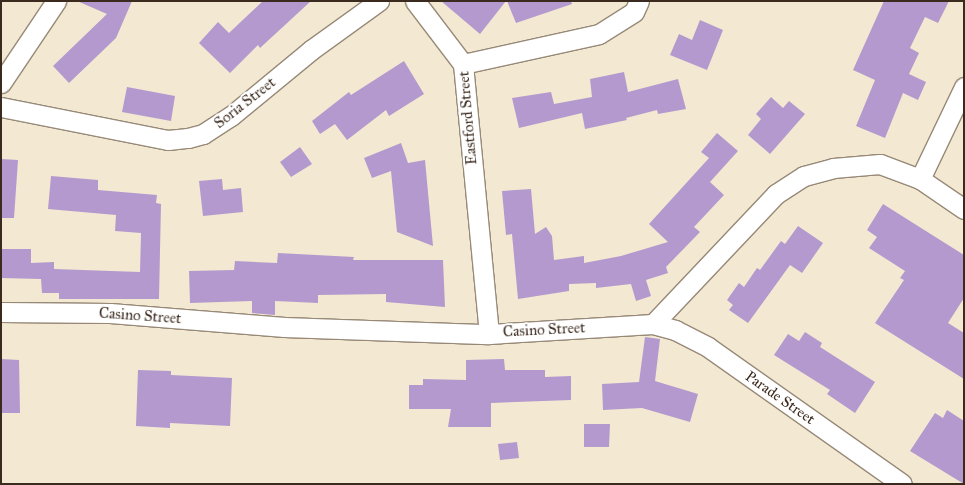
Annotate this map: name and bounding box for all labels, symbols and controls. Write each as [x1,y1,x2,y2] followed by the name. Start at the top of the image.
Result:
[455,70,481,166] street label: Eastford Street
[211,73,279,133] street label: Soria Street
[98,304,182,328] street label: Casino Street
[502,319,586,341] street label: Casino Street
[742,367,818,429] street label: Parade Street

